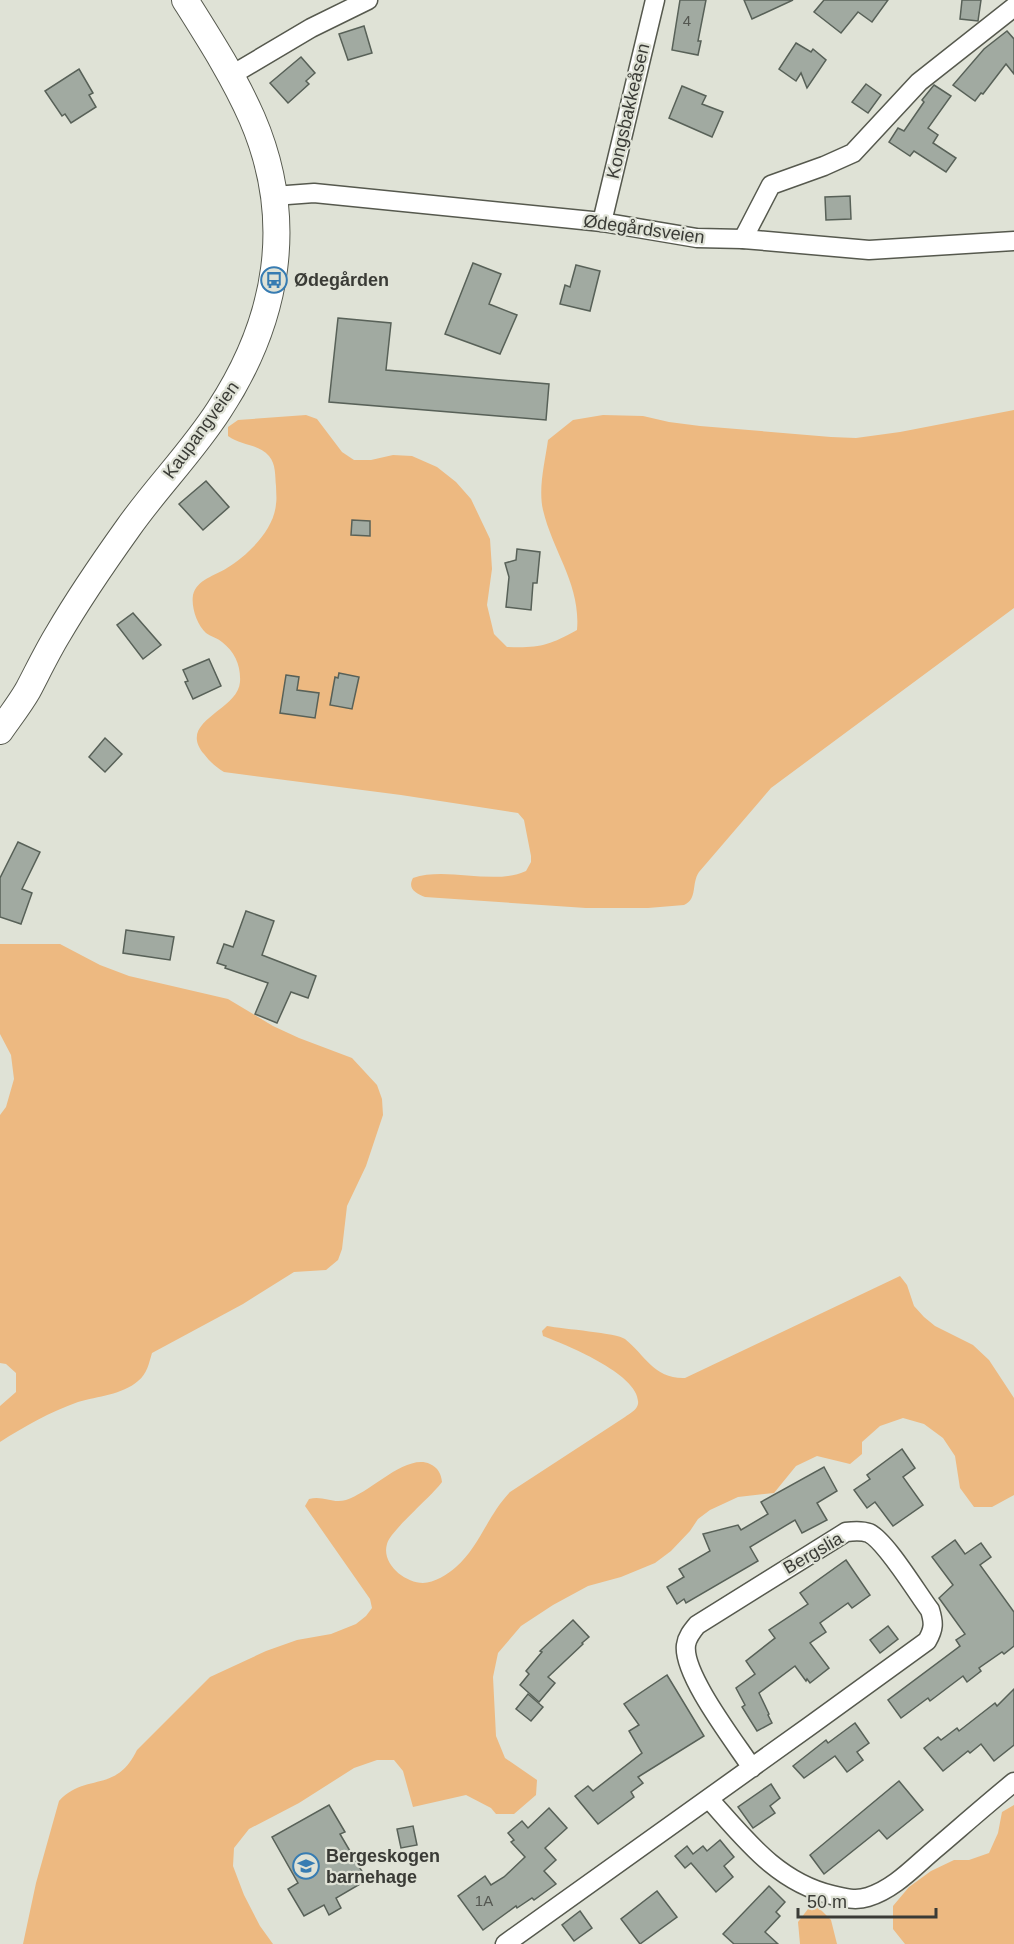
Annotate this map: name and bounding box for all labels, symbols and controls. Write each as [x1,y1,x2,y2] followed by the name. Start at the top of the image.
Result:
[683,12,691,29] house number: 4
[603,41,653,181] street label: Kongsbakkeåsen
[582,211,706,247] street label: Ødegårdsveien
[259,265,289,295] bus stop icon: Ødegården
[294,270,389,290] place label: Ødegården
[159,378,243,482] street label: Kaupangveien
[780,1528,847,1578] street label: Bergslia
[326,1846,440,1887] place label: Bergeskogen barnehage
[291,1851,321,1881] school or university icon: Bergeskogen barnehage
[798,1881,936,1919] scale bar
[475,1892,493,1909] house number: 1A
[807,1892,847,1912] text: 50 m

